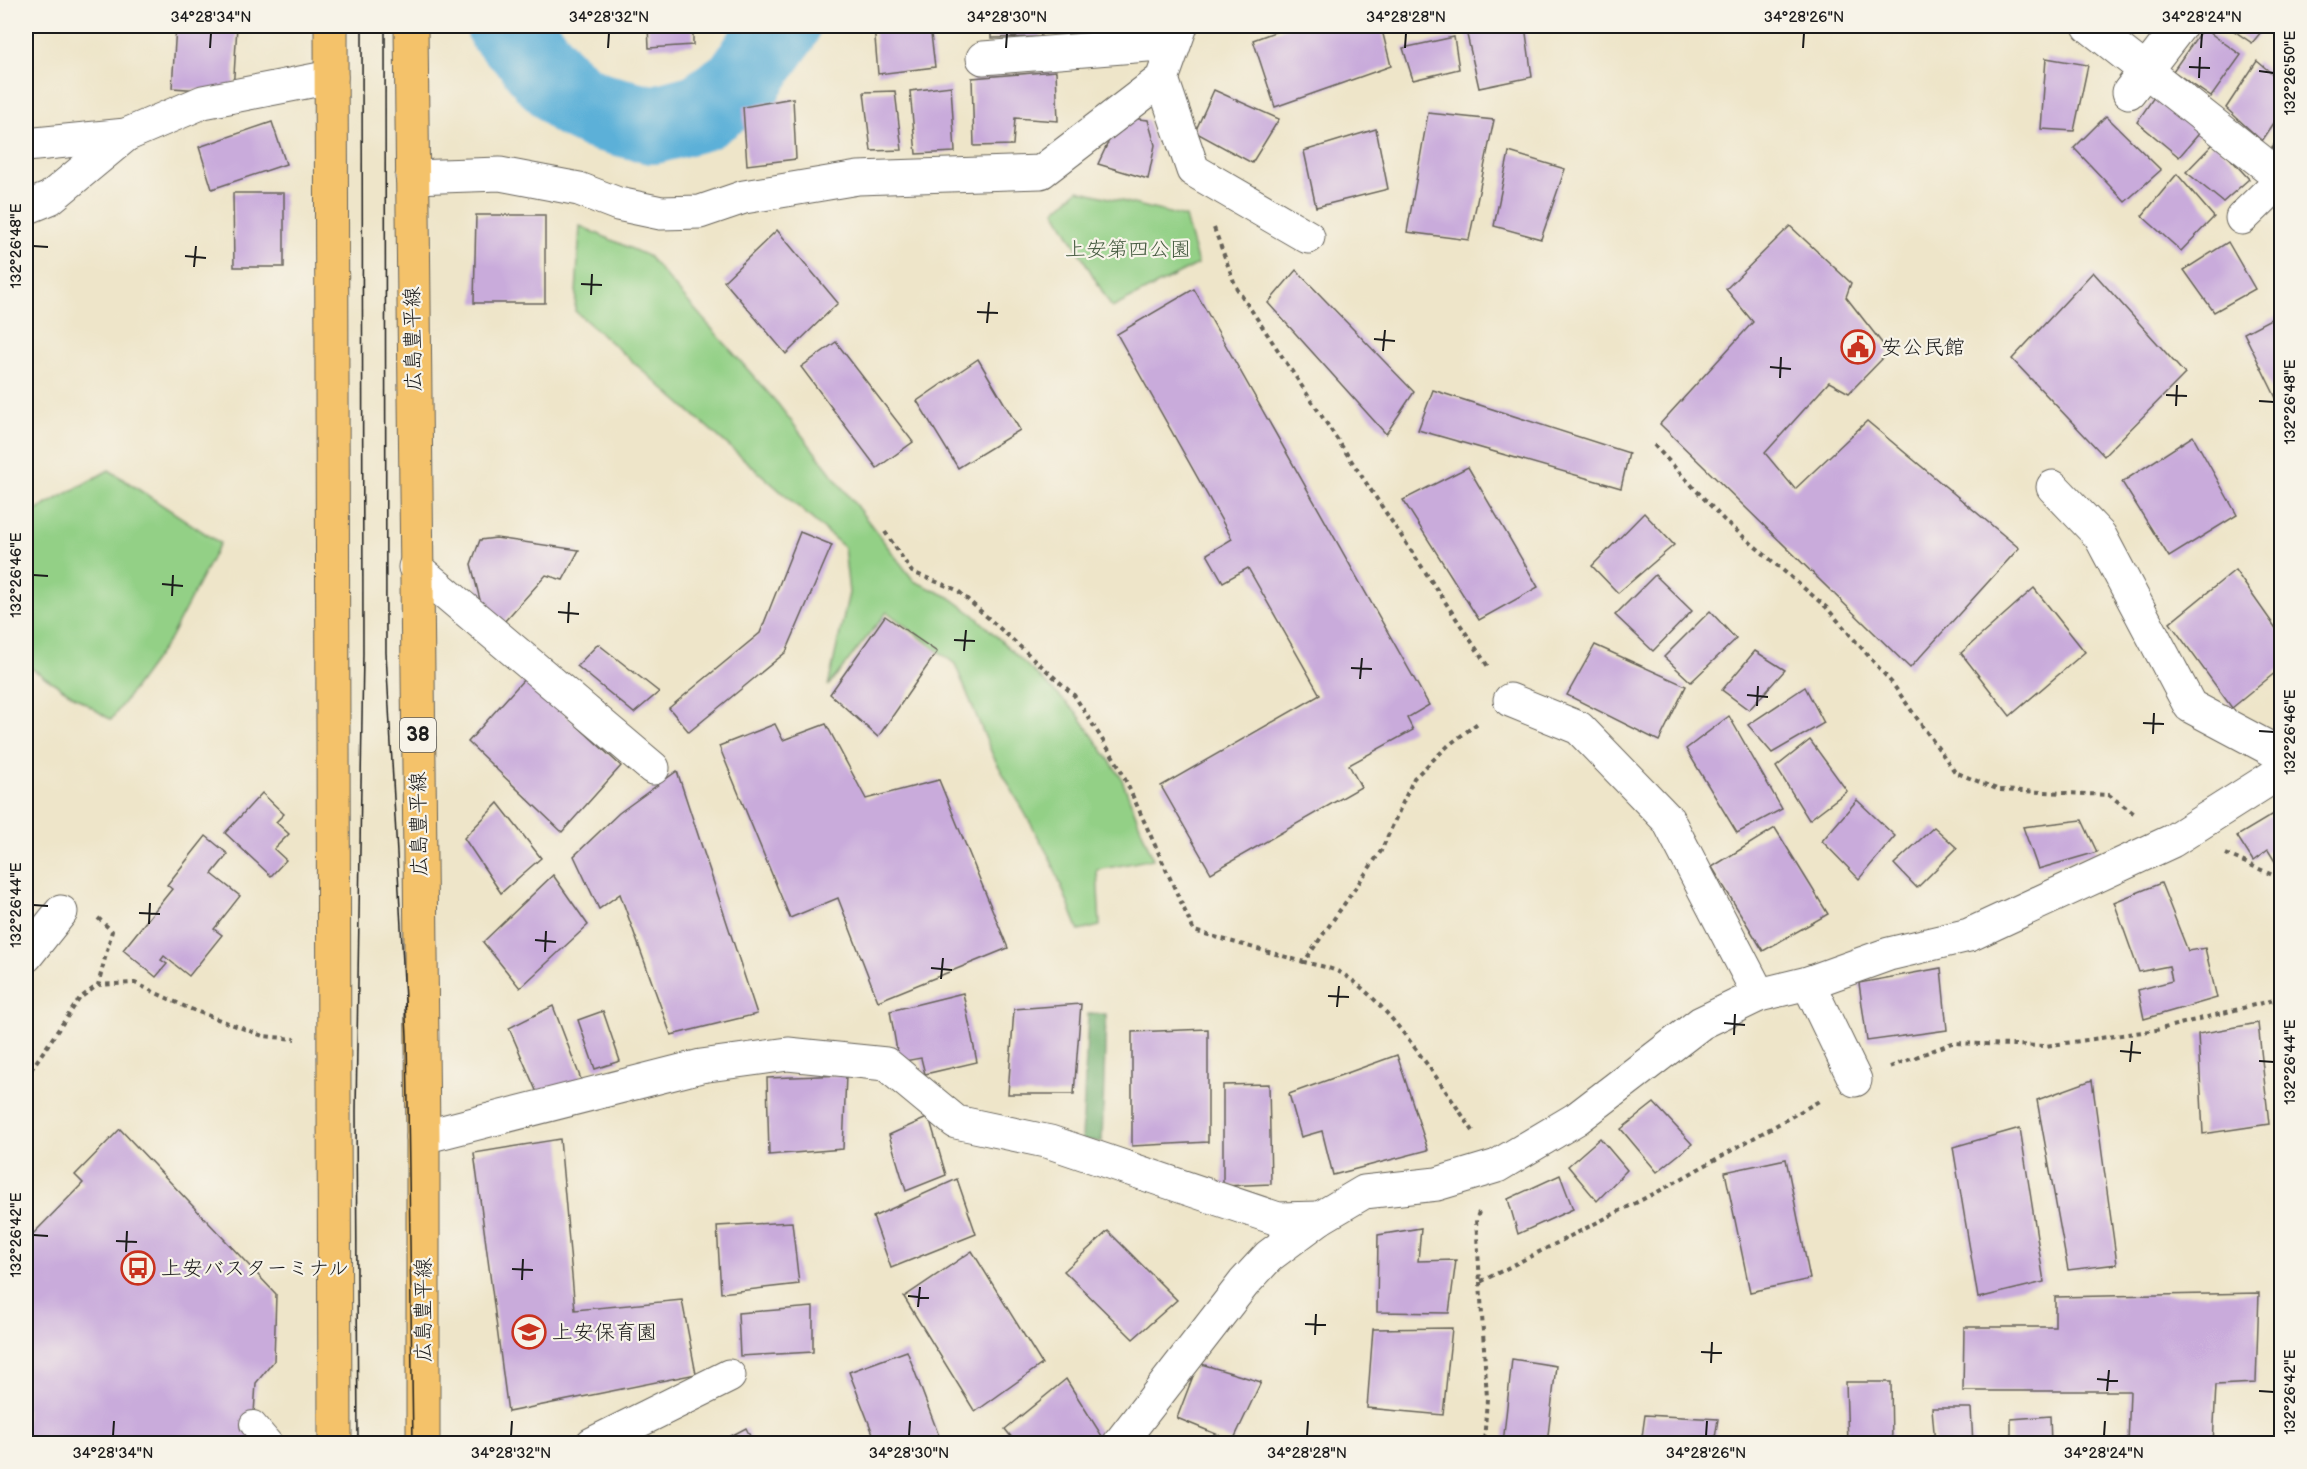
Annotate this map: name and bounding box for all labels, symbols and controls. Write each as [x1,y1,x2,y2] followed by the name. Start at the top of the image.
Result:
[171,8,251,27] text: 34°28'34"N
[569,8,649,27] text: 34°28'32"N
[967,8,1047,27] text: 34°28'30"N
[1366,8,1446,27] text: 34°28'28"N
[1764,8,1844,27] text: 34°28'26"N
[2162,8,2242,27] text: 34°28'24"N
[2281,31,2300,115] text: 132°26'50"E
[7,203,26,289] text: 132°26'48"E
[1065,237,1191,262] park label: 上安第四公園
[400,286,426,392] street label: 広島豊平線
[1840,329,1876,365] public building icon: 安公民館
[1881,335,1965,360] place label: 安公民館
[2281,359,2300,445] text: 132°26'48"E
[7,532,26,618] text: 132°26'46"E
[2281,689,2300,775] text: 132°26'46"E
[400,718,436,752] road number: 38
[406,771,432,877] street label: 広島豊平線
[7,862,26,948] text: 132°26'44"E
[2281,1019,2300,1105] text: 132°26'44"E
[7,1192,26,1278] text: 132°26'42"E
[120,1250,156,1286] bus stop icon: 上安バスターミナル
[161,1256,349,1281] place label: 上安バスターミナル
[411,1258,436,1363] street label: 広島豊平線
[511,1314,547,1350] school or university icon: 上安保育園
[552,1320,657,1345] place label: 上安保育園
[2281,1349,2300,1435] text: 132°26'42"E
[73,1444,153,1463] text: 34°28'34"N
[471,1444,551,1463] text: 34°28'32"N
[869,1444,949,1463] text: 34°28'30"N
[1267,1444,1347,1463] text: 34°28'28"N
[1666,1444,1746,1463] text: 34°28'26"N
[2064,1444,2144,1463] text: 34°28'24"N

